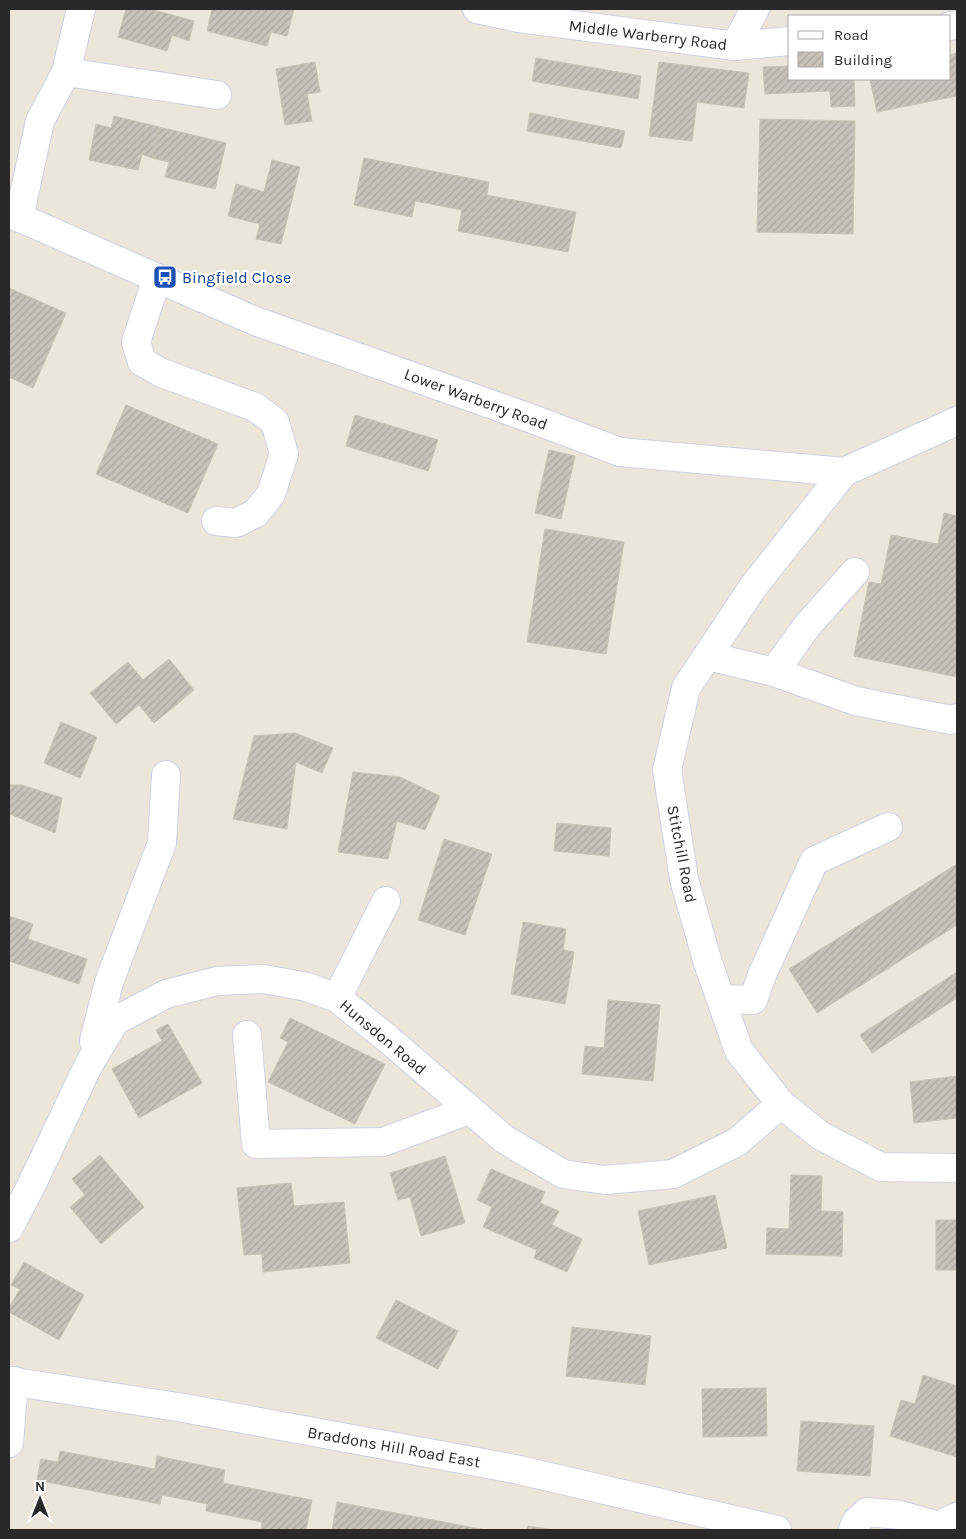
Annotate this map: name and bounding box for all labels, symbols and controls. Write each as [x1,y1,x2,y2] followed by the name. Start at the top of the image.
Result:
[788,15,951,80] legend
[568,16,728,54] street label: Middle Warberry Road
[834,26,869,44] text: Road
[834,51,892,69] text: Building
[152,264,178,290] bus stop icon: Bingfield Close
[182,268,291,287] place label: Bingfield Close
[402,364,550,434] street label: Lower Warberry Road
[663,804,701,904] street label: Stitchill Road
[336,995,430,1079] street label: Hunsdon Road
[306,1422,482,1472] street label: Braddons Hill Road East
[15,1474,65,1524] north arrow
[35,1478,45,1495] text: N

